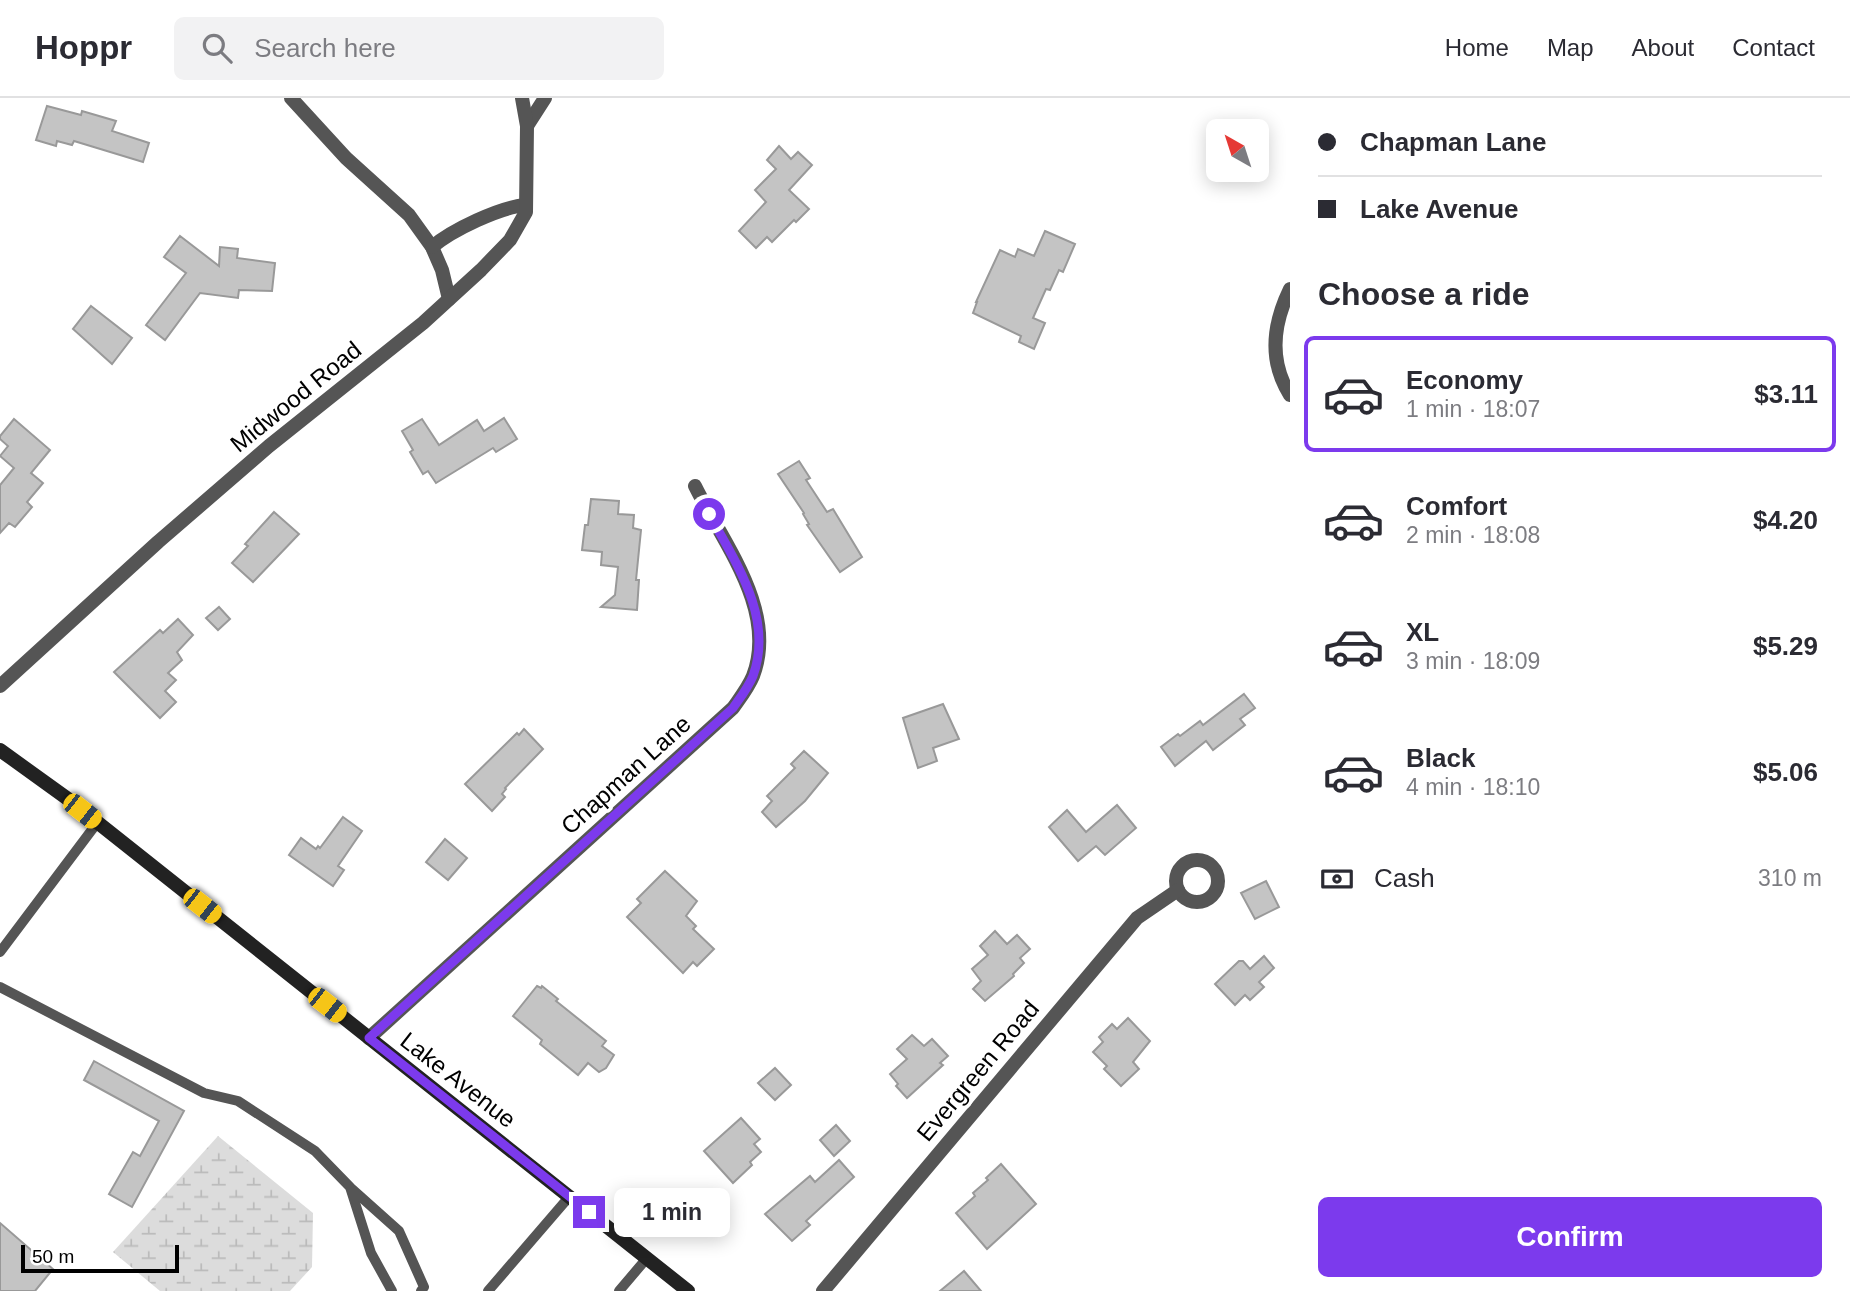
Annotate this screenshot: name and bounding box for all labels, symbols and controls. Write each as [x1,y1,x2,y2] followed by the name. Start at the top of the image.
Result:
[174,17,664,80] search box
[35,29,132,66] text: Hoppr
[198,29,236,67] icon: search
[254,33,396,63] text: Search here
[1445,34,1509,61] text: Home
[1547,34,1594,61] text: Map
[1632,34,1694,61] text: About
[1732,34,1815,61] text: Contact
[1206,119,1269,182] north arrow
[1206,119,1269,182] map controls
[1360,127,1546,157] text: Chapman Lane
[1360,194,1518,224] text: Lake Avenue
[1318,276,1530,312] text: Choose a ride
[225,336,366,457] street label: Midwood Road
[1322,363,1385,426] icon: car
[1406,365,1523,395] text: Economy
[1754,379,1818,409] text: $3.11
[1406,396,1540,422] text: 1 min · 18:07
[1322,489,1385,552] icon: car
[1406,491,1507,521] text: Comfort
[693,498,725,530] route start
[1753,505,1818,535] text: $4.20
[1406,522,1540,548] text: 2 min · 18:08
[1322,615,1385,678] icon: car
[1406,617,1439,647] text: XL
[1753,631,1818,661] text: $5.29
[1406,648,1540,674] text: 3 min · 18:09
[556,710,696,840] street label: Chapman Lane
[1322,741,1385,804] icon: car
[1406,743,1475,773] text: Black
[1753,757,1818,787] text: $5.06
[1406,774,1540,800] text: 4 min · 18:10
[59,790,106,832] car
[1318,860,1356,898] icon: cash
[1374,863,1435,893] text: Cash
[1758,865,1822,891] text: 310 m
[179,885,226,927] car
[304,984,351,1026] car
[911,995,1044,1146] street label: Evergreen Road
[395,1026,521,1133] street label: Lake Avenue
[614,1188,729,1236] callout: 1 min
[573,1196,605,1228] route end
[1318,1197,1822,1277] button: Confirm
[642,1199,702,1225] text: 1 min
[21,1242,178,1274] scale bar
[32,1246,74,1267] text: 50 m

